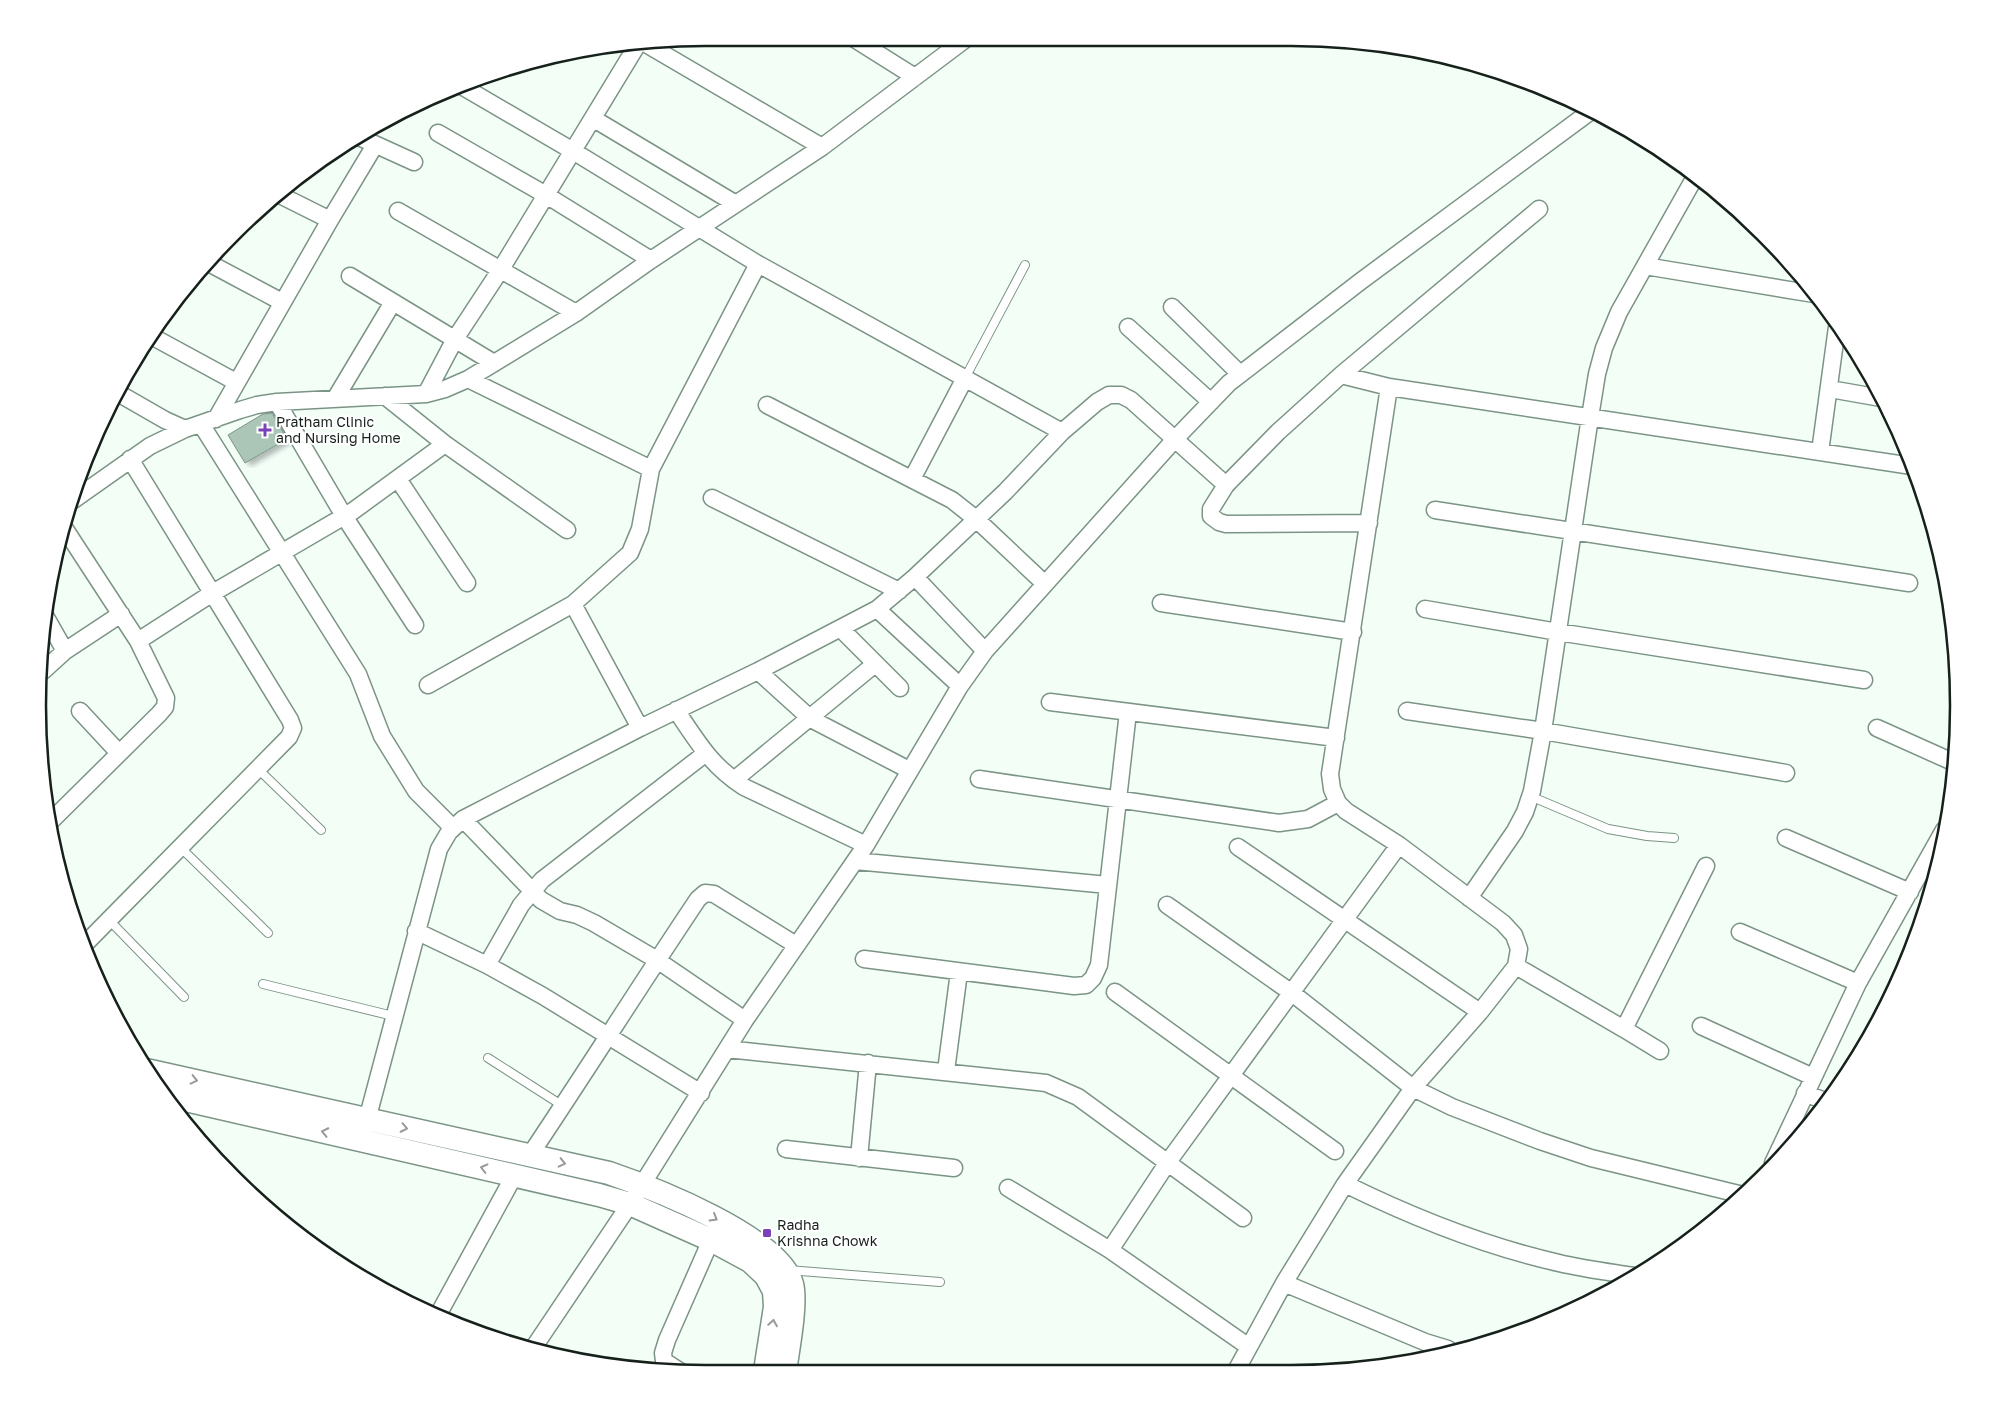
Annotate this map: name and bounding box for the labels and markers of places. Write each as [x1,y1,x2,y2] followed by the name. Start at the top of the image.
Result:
[276,413,401,446] place label: Pratham Clinic and Nursing Home
[258,423,272,437] marker: Pratham Clinic and Nursing Home
[777,1216,878,1249] place label: Radha Krishna Chowk
[761,1227,773,1239] marker: Radha Krishna Chowk

